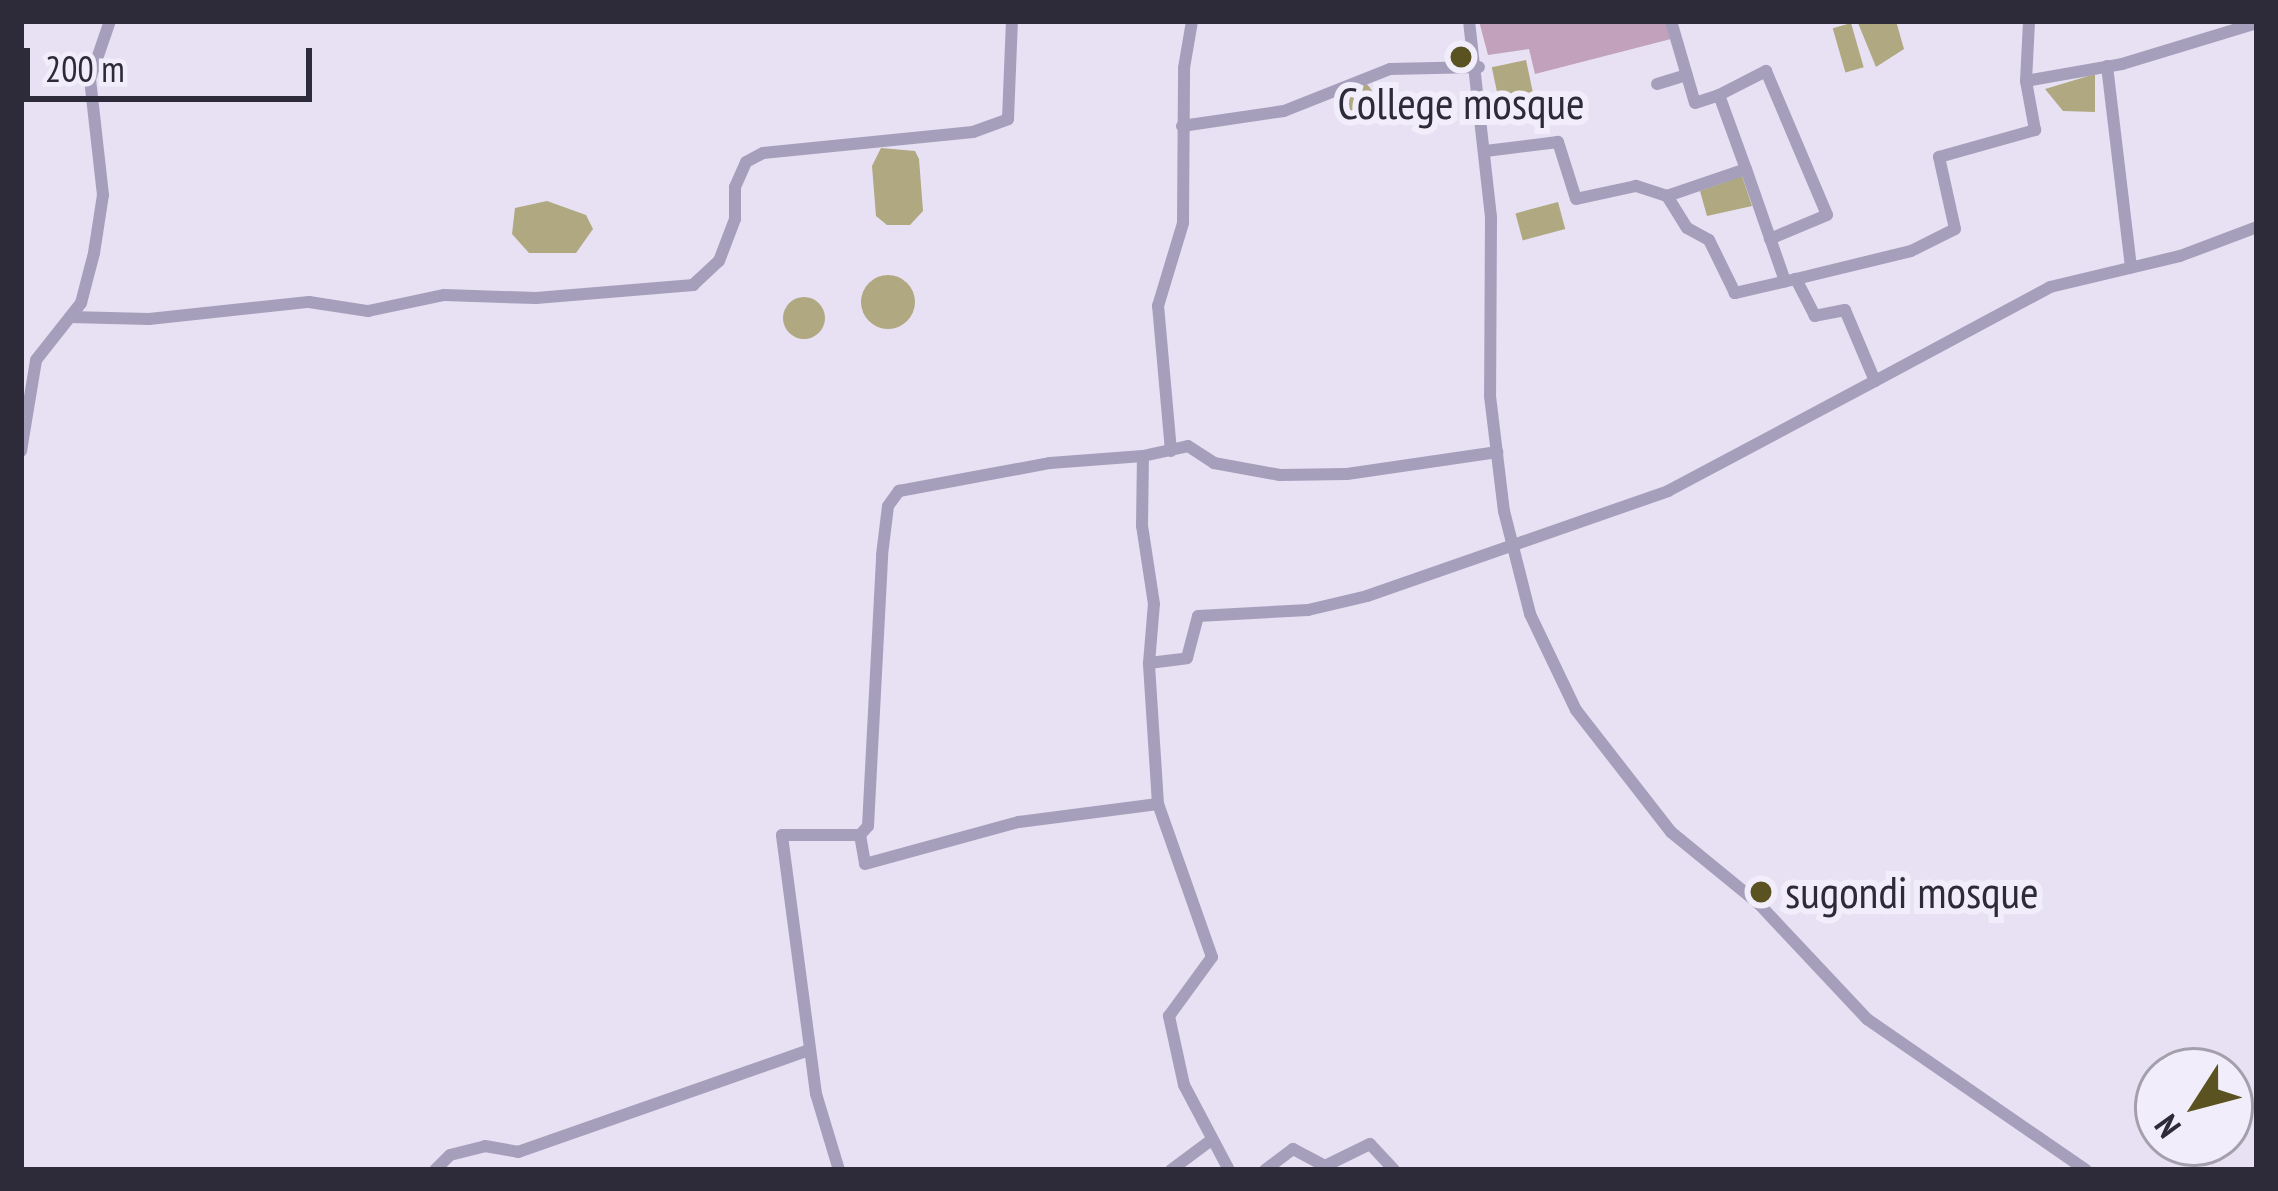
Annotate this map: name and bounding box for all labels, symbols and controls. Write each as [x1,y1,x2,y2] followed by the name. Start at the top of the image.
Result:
[30,24,318,98] scale bar
[1448,44,1474,70] marker: College mosque
[45,45,125,92] text: 200 m
[1337,76,1585,130] place label: College mosque
[1785,865,2039,919] place label: sugondi mosque
[1748,879,1774,905] marker: sugondi mosque
[2134,1047,2254,1167] north arrow
[2144,1107,2190,1147] text: N

